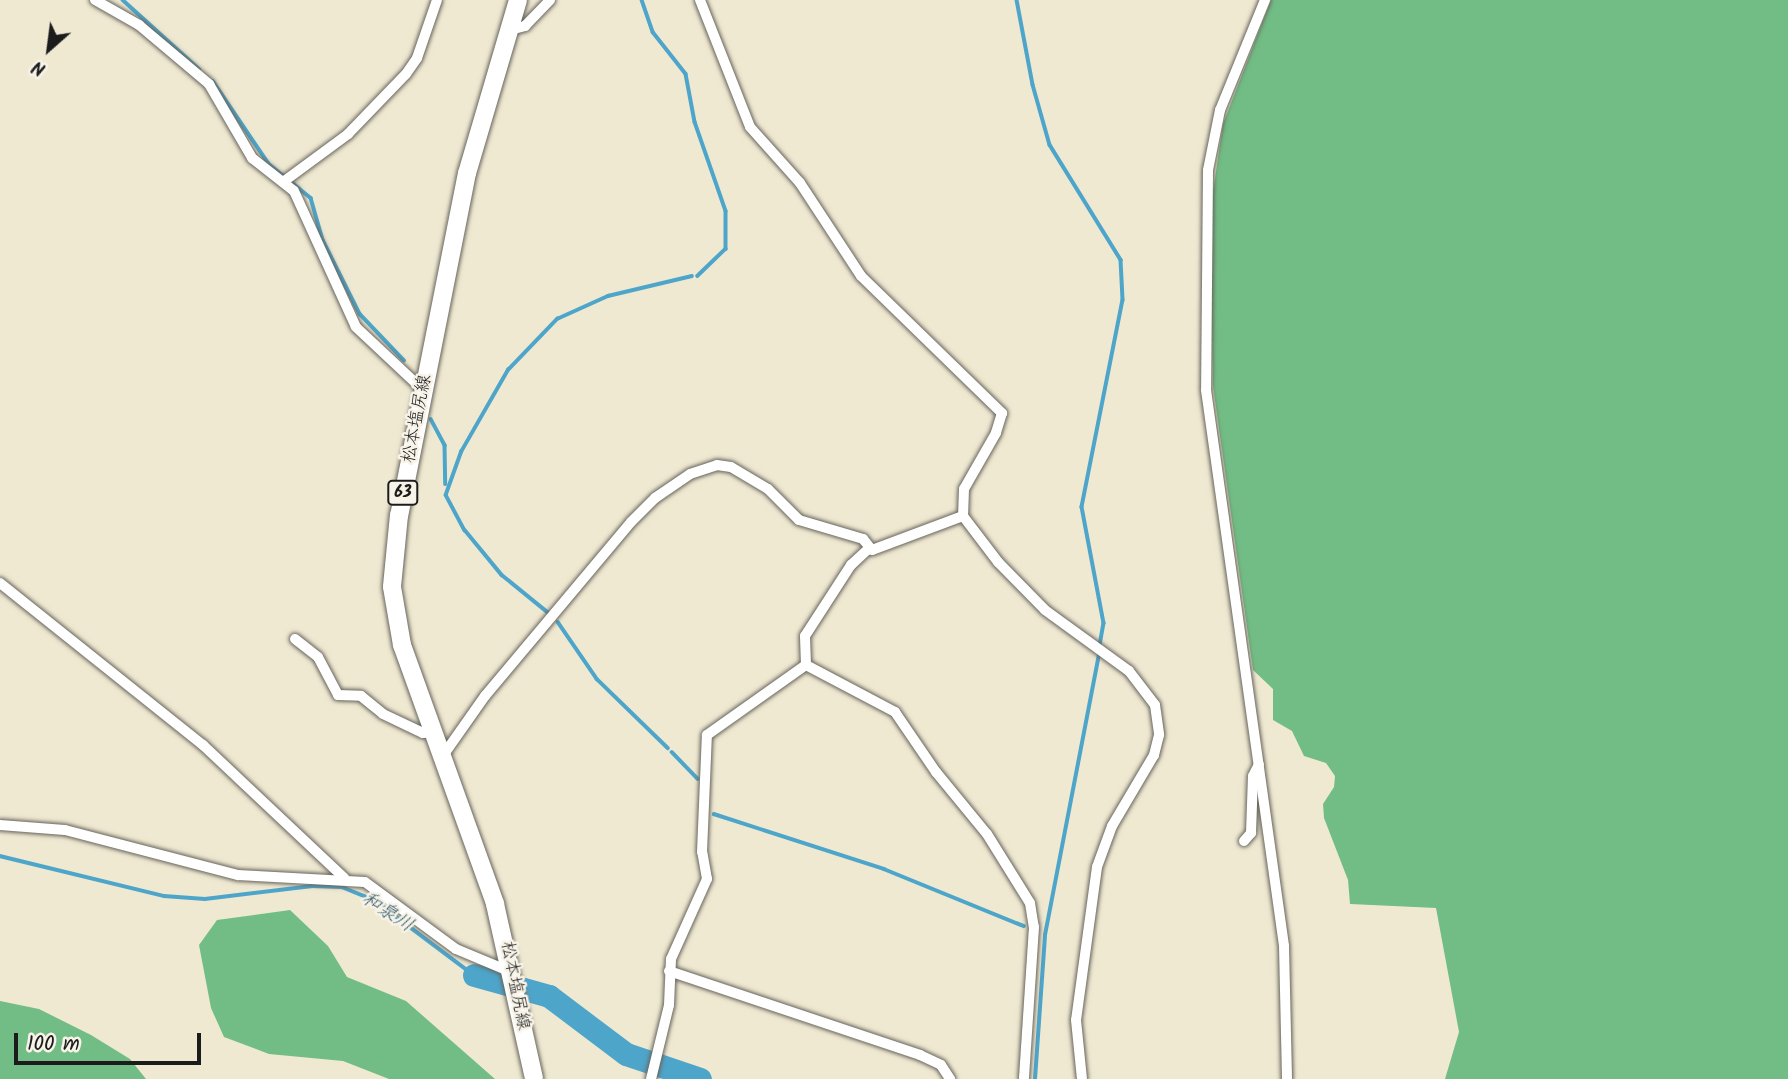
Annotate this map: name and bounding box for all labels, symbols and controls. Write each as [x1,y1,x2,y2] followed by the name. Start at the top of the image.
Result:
[14,14,84,84] north arrow
[27,51,51,84] text: N
[399,373,437,465] street label: 松本塩尻線
[387,480,419,506] road number: 63
[357,888,417,938] water label: 和泉川
[495,940,533,1032] street label: 松本塩尻線
[18,1020,205,1064] scale bar
[27,1028,80,1061] text: 100 m

